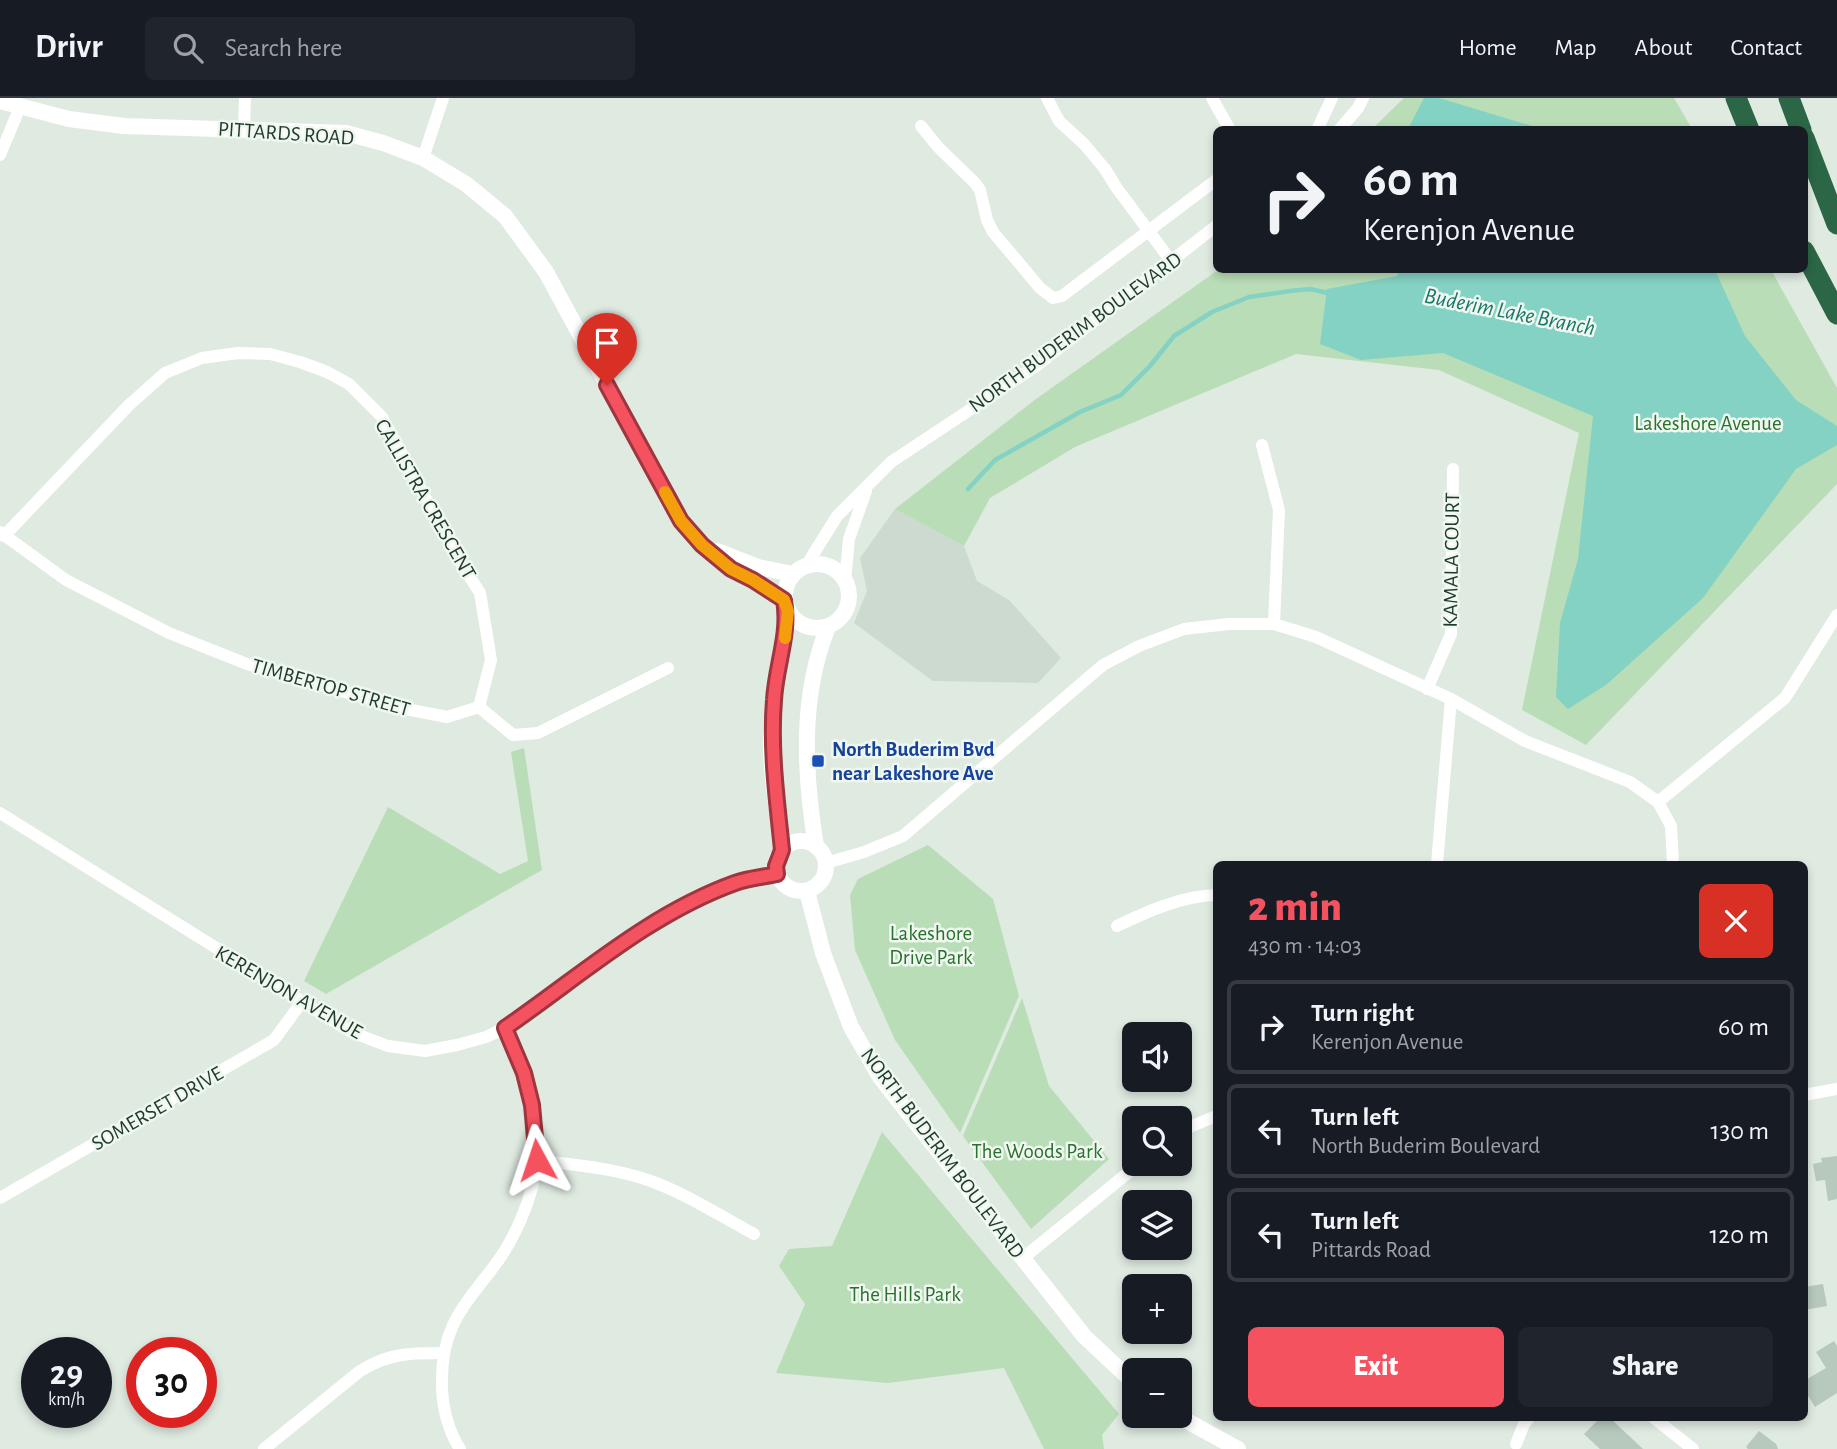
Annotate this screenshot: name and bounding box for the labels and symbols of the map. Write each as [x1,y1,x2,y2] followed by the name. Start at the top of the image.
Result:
[217,118,355,149] street label: PITTARDS ROAD
[965,248,1185,416] street label: NORTH BUDERIM BOULEVARD
[1422,285,1597,340] water label: Buderim Lake Branch
[577,313,637,385] pin
[1634,413,1782,434] park label: Lakeshore Avenue
[371,416,480,583] street label: CALLISTRA CRESCENT
[1440,492,1463,628] street label: KAMALA COURT
[249,655,413,720] street label: TIMBERTOP STREET
[832,739,995,784] place label: North Buderim Bvd near Lakeshore Ave
[810,753,826,769] marker: North Buderim Bvd near Lakeshore Ave
[889,923,973,968] park label: Lakeshore Drive Park
[211,942,366,1043] street label: KERENJON AVENUE
[857,1044,1028,1262] street label: NORTH BUDERIM BOULEVARD
[88,1062,227,1154] street label: SOMERSET DRIVE
[500,1123,574,1197] position arrow
[972,1141,1103,1162] park label: The Woods Park
[849,1284,961,1305] park label: The Hills Park
[126,1337,217,1428] speed limit sign: 30

